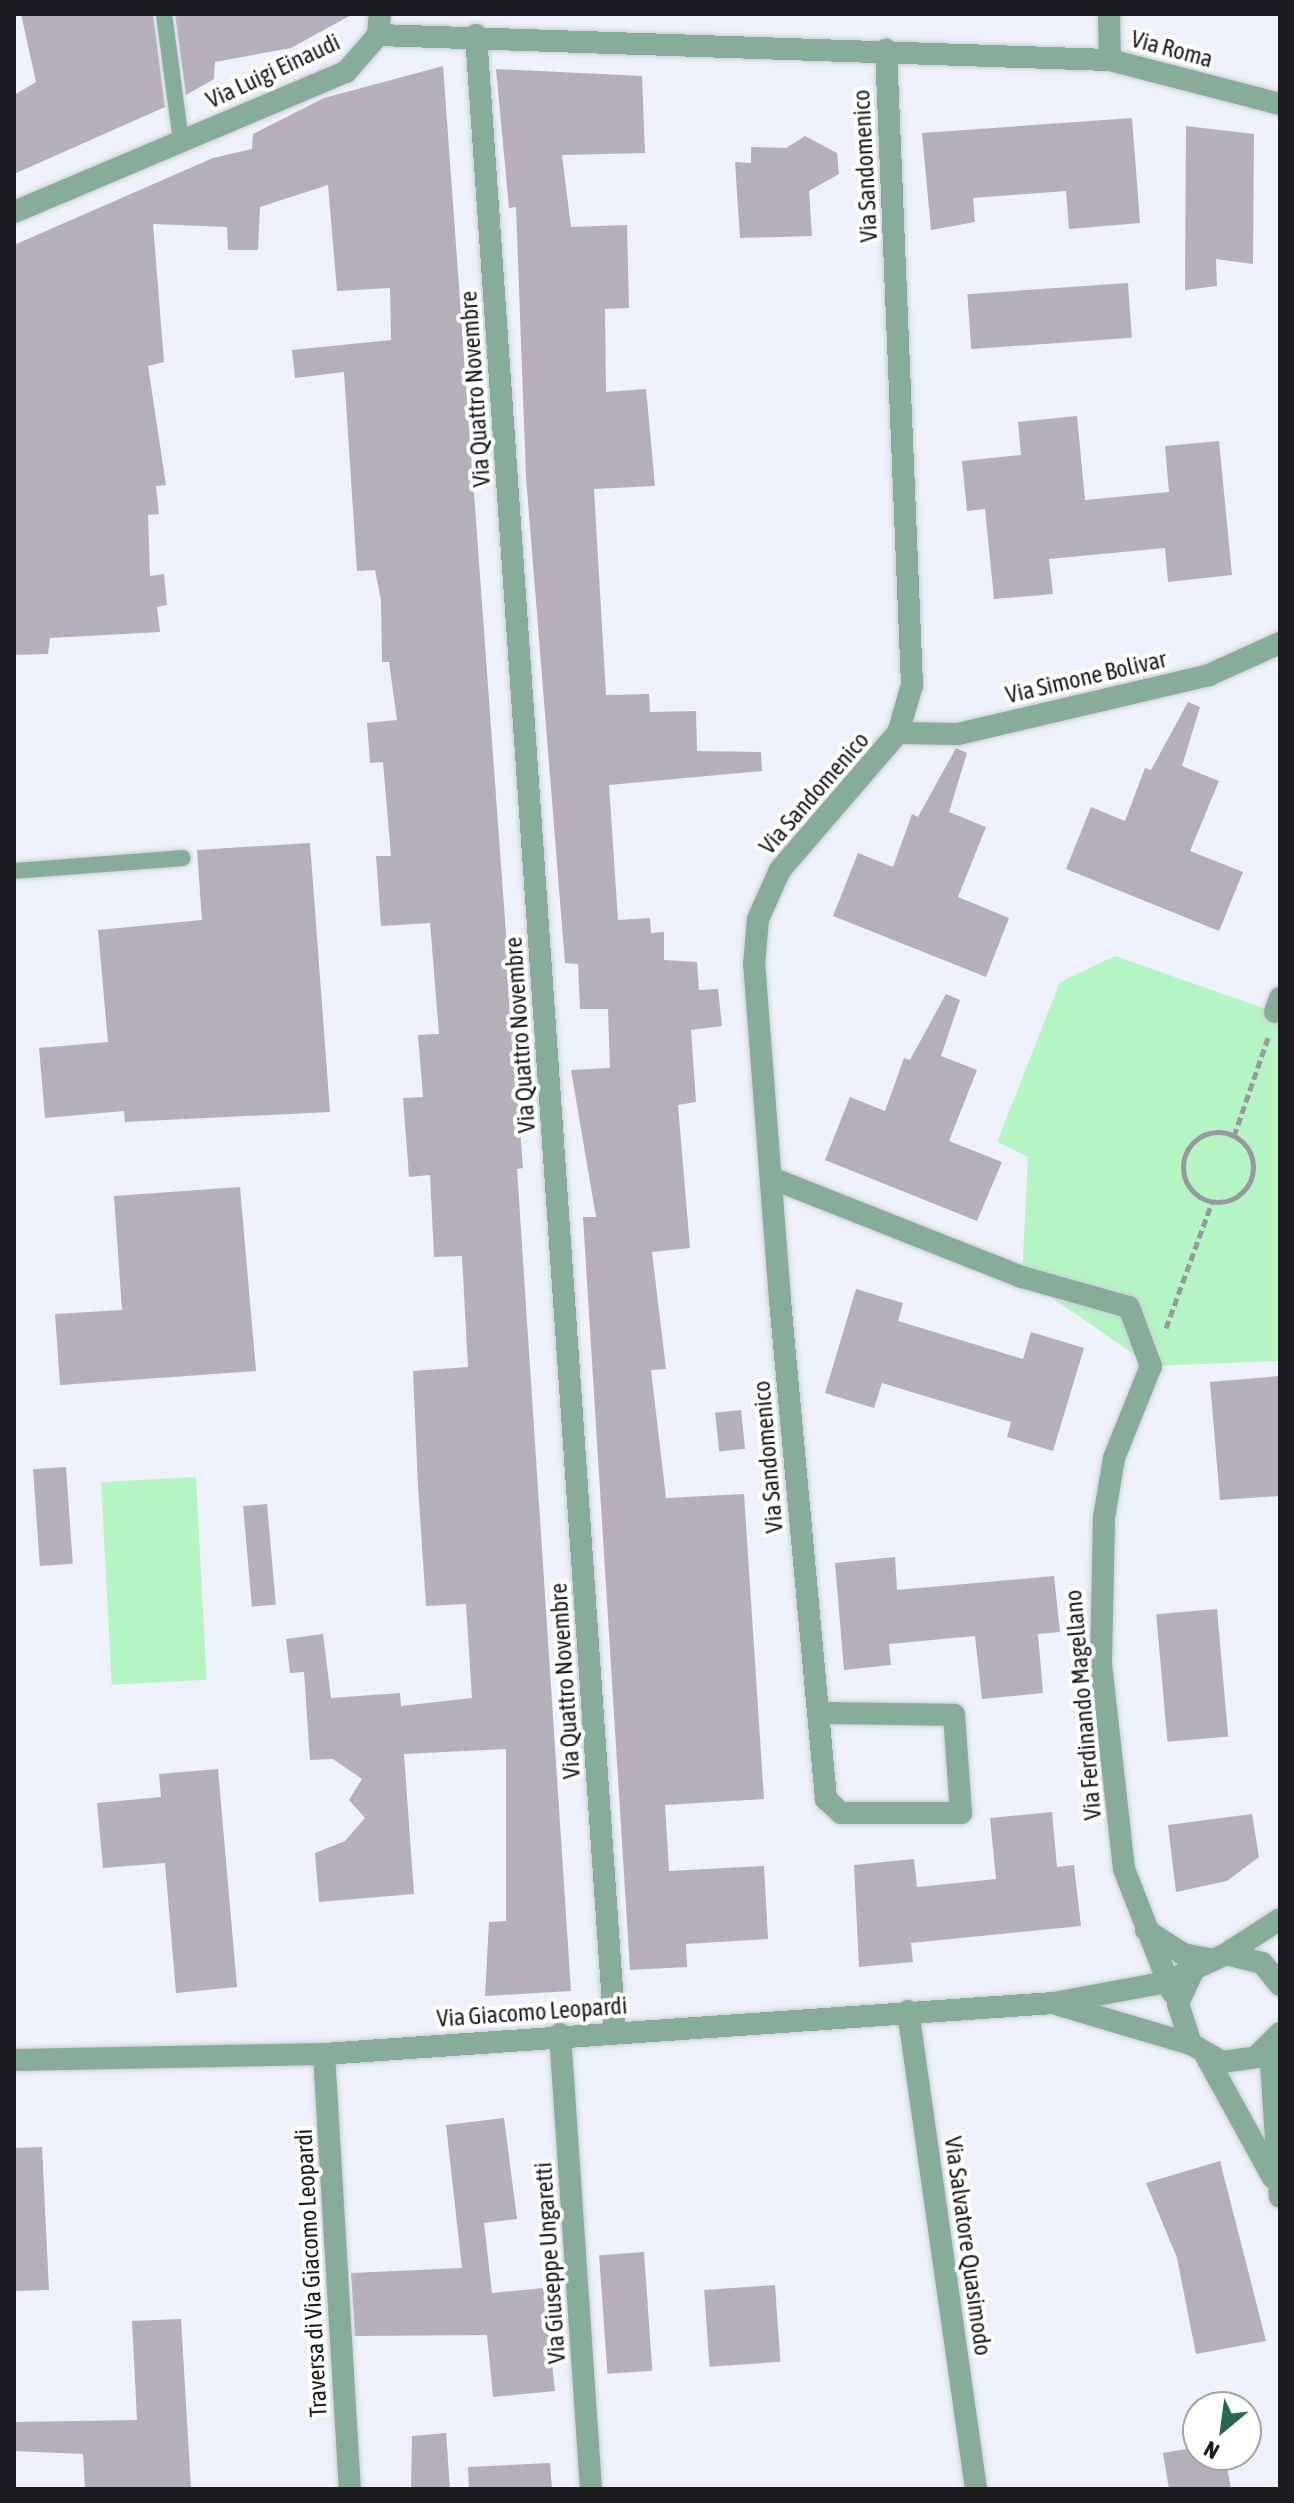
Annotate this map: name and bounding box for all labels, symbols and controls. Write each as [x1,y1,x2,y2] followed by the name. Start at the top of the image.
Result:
[1128,24,1216,74] street label: Via Roma
[202,27,344,115] street label: Via Luigi Einaudi
[847,89,883,243] street label: Via Sandomenico
[454,290,496,488] street label: Via Quattro Novembre
[1003,645,1169,709] street label: Via Simone Bolivar
[753,726,875,860] street label: Via Sandomenico
[499,936,541,1134] street label: Via Quattro Novembre
[747,1380,789,1534] street label: Via Sandomenico
[544,1582,586,1780] street label: Via Quattro Novembre
[1059,1589,1107,1821] street label: Via Ferdinando Magellano
[436,1991,628,2033] street label: Via Giacomo Leopardi
[289,2128,333,2418] street label: Traversa di Via Giacomo Leopardi
[938,2135,998,2357] street label: Via Salvatore Quasimodo
[529,2161,571,2365] street label: Via Giuseppe Ungaretti
[1182,2391,1262,2471] north arrow
[1199,2436,1223,2465] text: N

